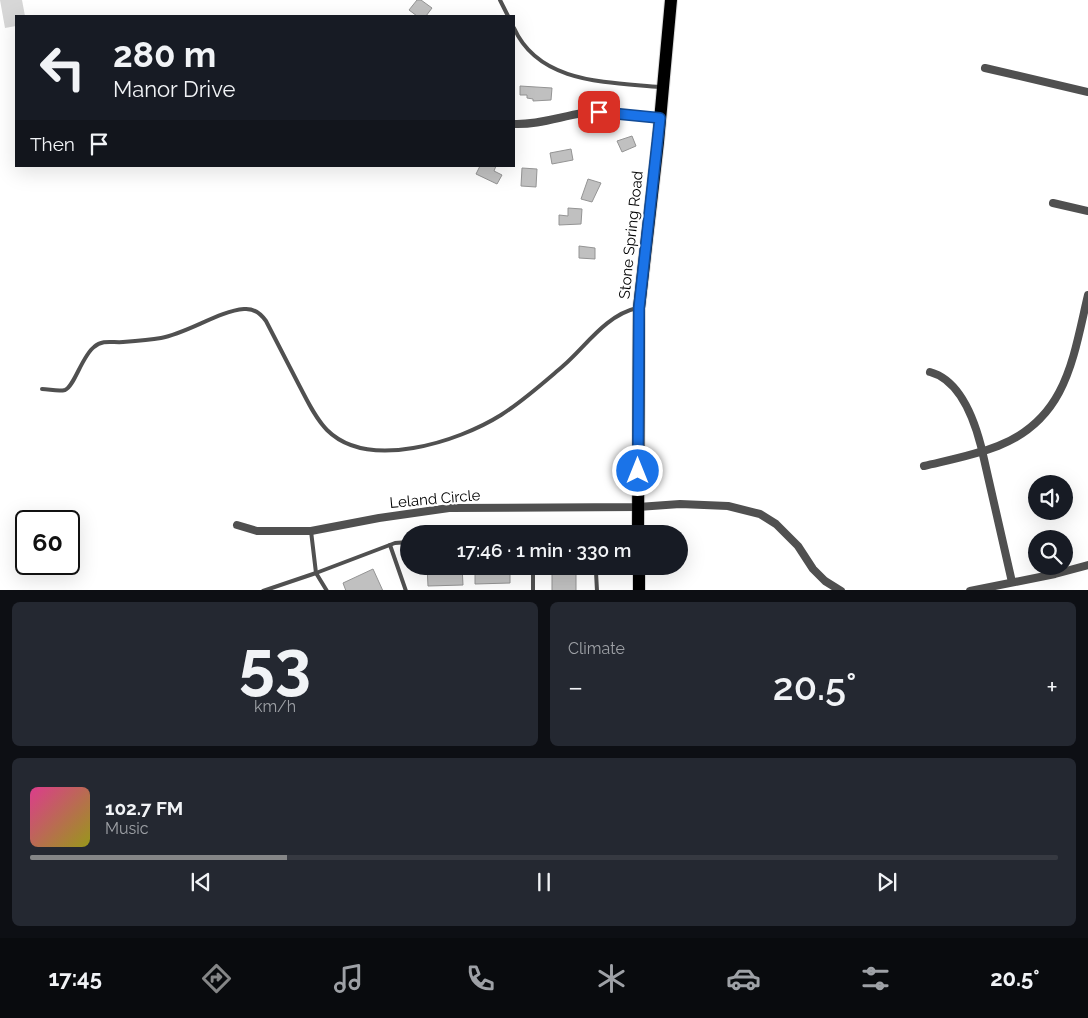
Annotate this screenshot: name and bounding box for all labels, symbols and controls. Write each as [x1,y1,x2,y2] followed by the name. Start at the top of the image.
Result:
[113,34,216,75] text: 280 m
[30,35,95,100] icon: left
[113,76,235,102] text: Manor Drive
[578,91,620,133] pin
[585,98,613,126] icon: arrive
[85,130,113,158] icon: arrive
[30,133,75,155] text: Then
[615,170,647,300] street label: Stone Spring Road
[611,444,663,496] position arrow
[1028,475,1073,575] map controls
[1028,475,1073,520] button: sound
[389,486,481,512] street label: Leland Circle
[15,510,80,575] speed limit sign: 60
[1028,530,1073,575] button: search
[457,539,631,561] text: 17:46 · 1 min · 330 m
[239,626,311,702] text: 53
[568,639,625,658] text: Climate
[773,664,857,709] text: 20.5°
[568,671,583,704] text: −
[1046,671,1058,704] text: +
[254,697,296,716] text: km/h
[105,797,183,819] text: 102.7 FM
[105,819,149,838] text: Music
[187,868,215,896] icon: previous
[530,868,558,896] icon: pause
[873,868,901,896] icon: next
[199,961,234,996] icon: directions
[331,961,366,996] icon: music
[463,961,498,996] icon: phone
[594,961,629,996] icon: climate
[726,961,761,996] icon: car
[858,961,893,996] icon: filters
[48,965,102,991] text: 17:45
[990,965,1040,991] text: 20.5°

